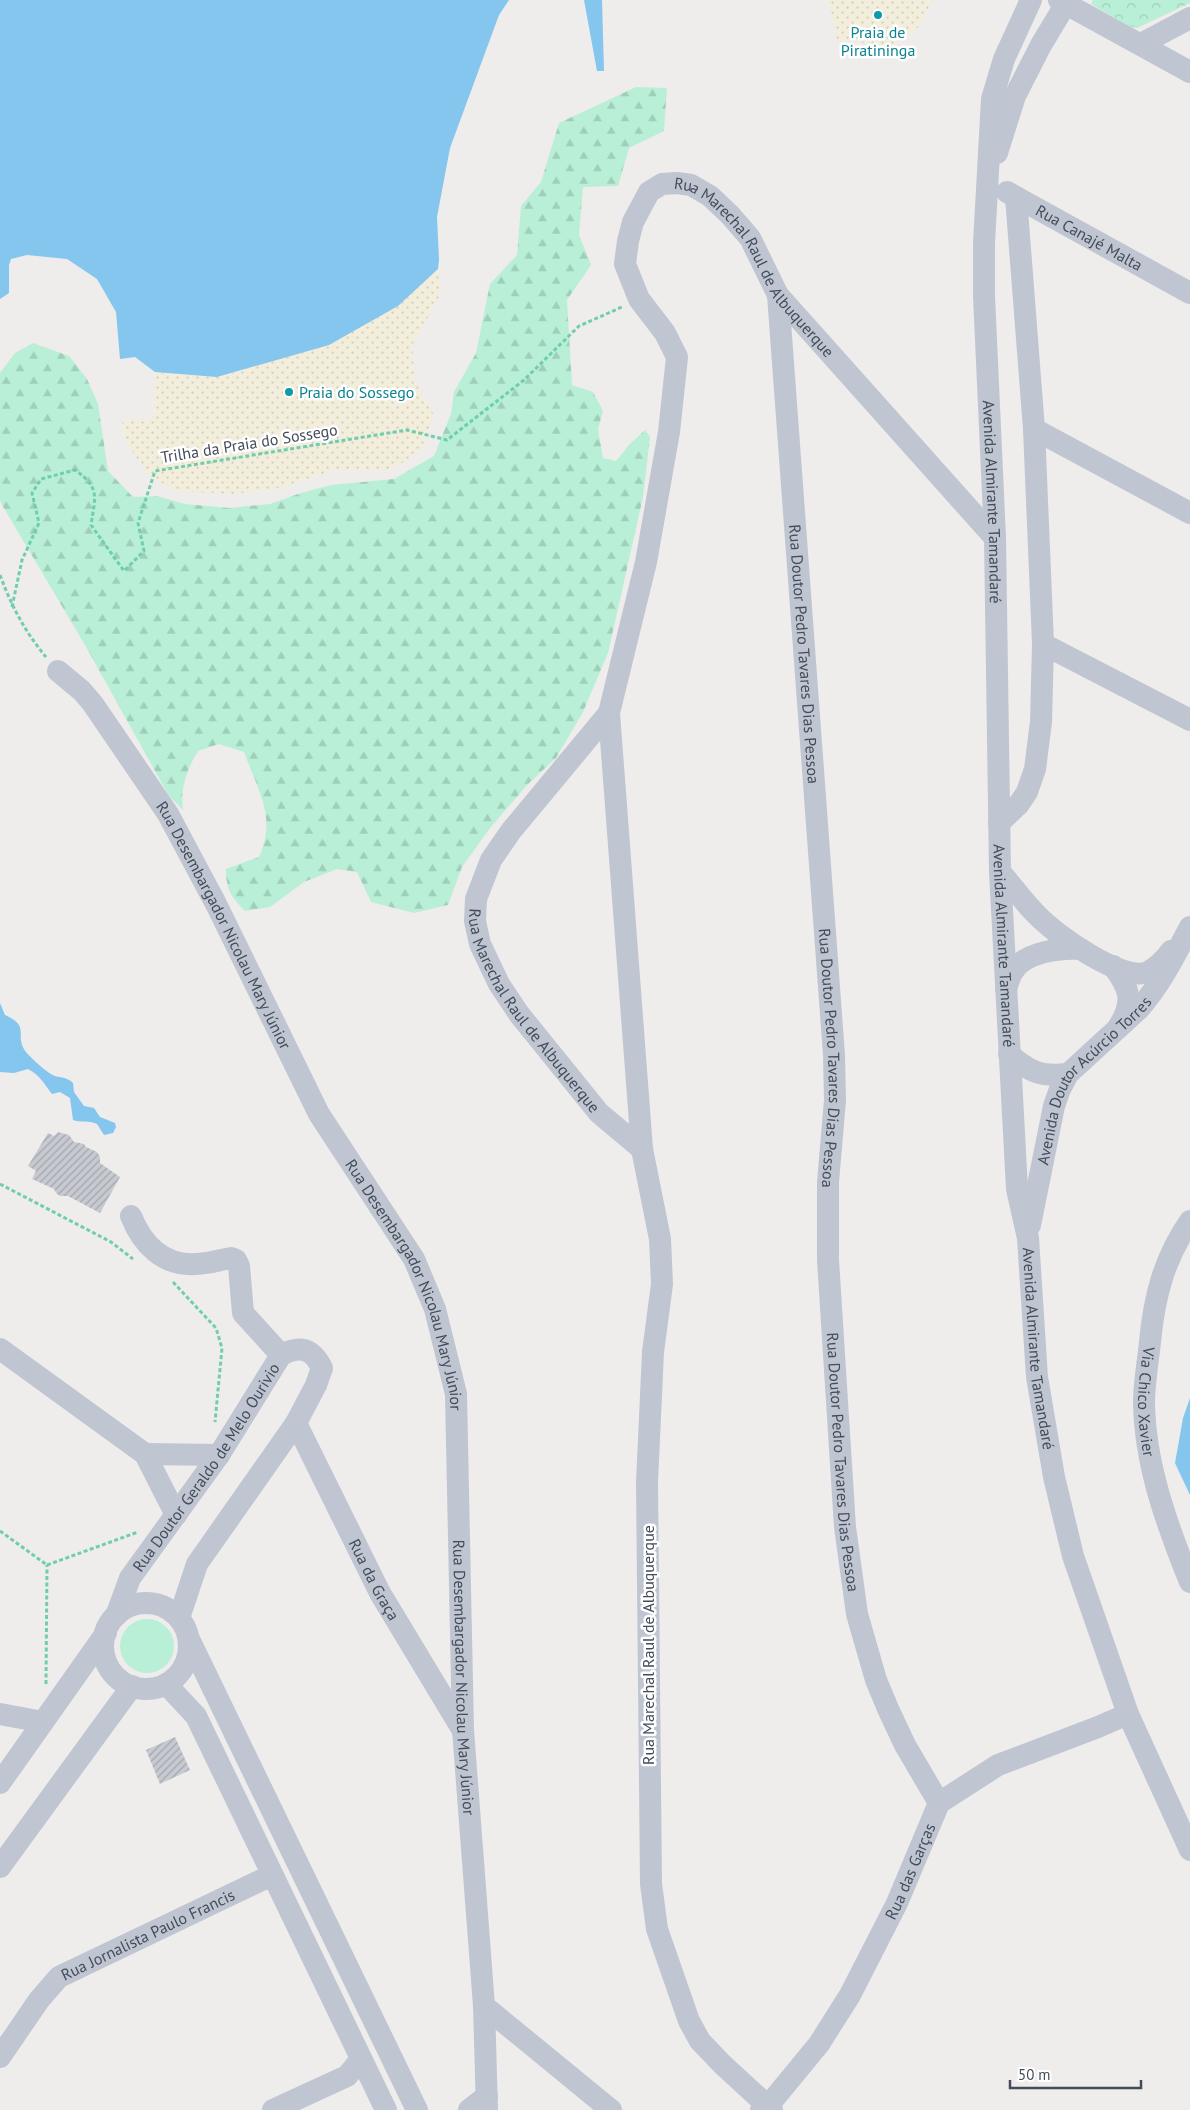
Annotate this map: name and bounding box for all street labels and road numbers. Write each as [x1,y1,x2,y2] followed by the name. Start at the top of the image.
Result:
[673,173,839,361] street label: Rua Marechal Raul de Albuquerque
[1032,200,1146,275] street label: Rua Canajé Malta
[979,400,1006,604] street label: Avenida Almirante Tamandaré
[159,419,339,467] street label: Trilha da Praia do Sossego
[785,524,824,784] street label: Rua Doutor Pedro Tavares Dias Pessoa
[152,797,296,1053] street label: Rua Desembargador Nicolau Mary Júnior
[990,844,1019,1048] street label: Avenida Almirante Tamandaré
[465,908,605,1117] street label: Rua Marechal Raul de Albuquerque
[815,928,845,1188] street label: Rua Doutor Pedro Tavares Dias Pessoa
[1032,992,1156,1167] street label: Avenida Doutor Acúrcio Torres
[341,1155,466,1411] street label: Rua Desembargador Nicolau Mary Júnior
[1019,1247,1059,1451] street label: Avenida Almirante Tamandaré
[823,1332,864,1593] street label: Rua Doutor Pedro Tavares Dias Pessoa
[1134,1345,1160,1459] street label: Via Chico Xavier
[128,1359,284,1575] street label: Rua Doutor Geraldo de Melo Ourivio
[638,1525,658,1765] street label: Rua Marechal Raul de Albuquerque
[345,1535,404,1624] street label: Rua da Graça
[449,1539,479,1816] street label: Rua Desembargador Nicolau Mary Júnior
[880,1820,940,1923] street label: Rua das Garças
[58,1884,238,1985] street label: Rua Jornalista Paulo Francis

